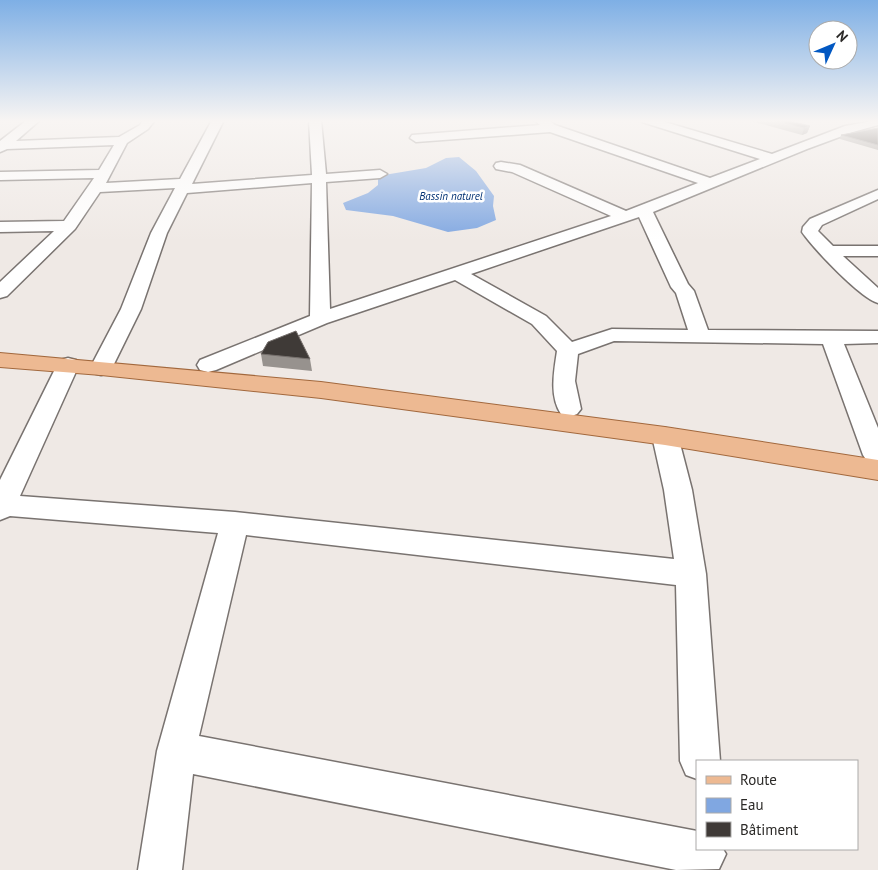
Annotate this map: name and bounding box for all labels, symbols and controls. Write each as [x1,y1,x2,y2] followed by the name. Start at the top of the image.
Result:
[808,20,858,70] north arrow
[833,26,852,46] text: N
[419,189,483,203] water label: Bassin naturel
[696,760,858,850] legend
[740,770,777,789] text: Route
[740,795,764,814] text: Eau
[740,820,798,839] text: Bâtiment

